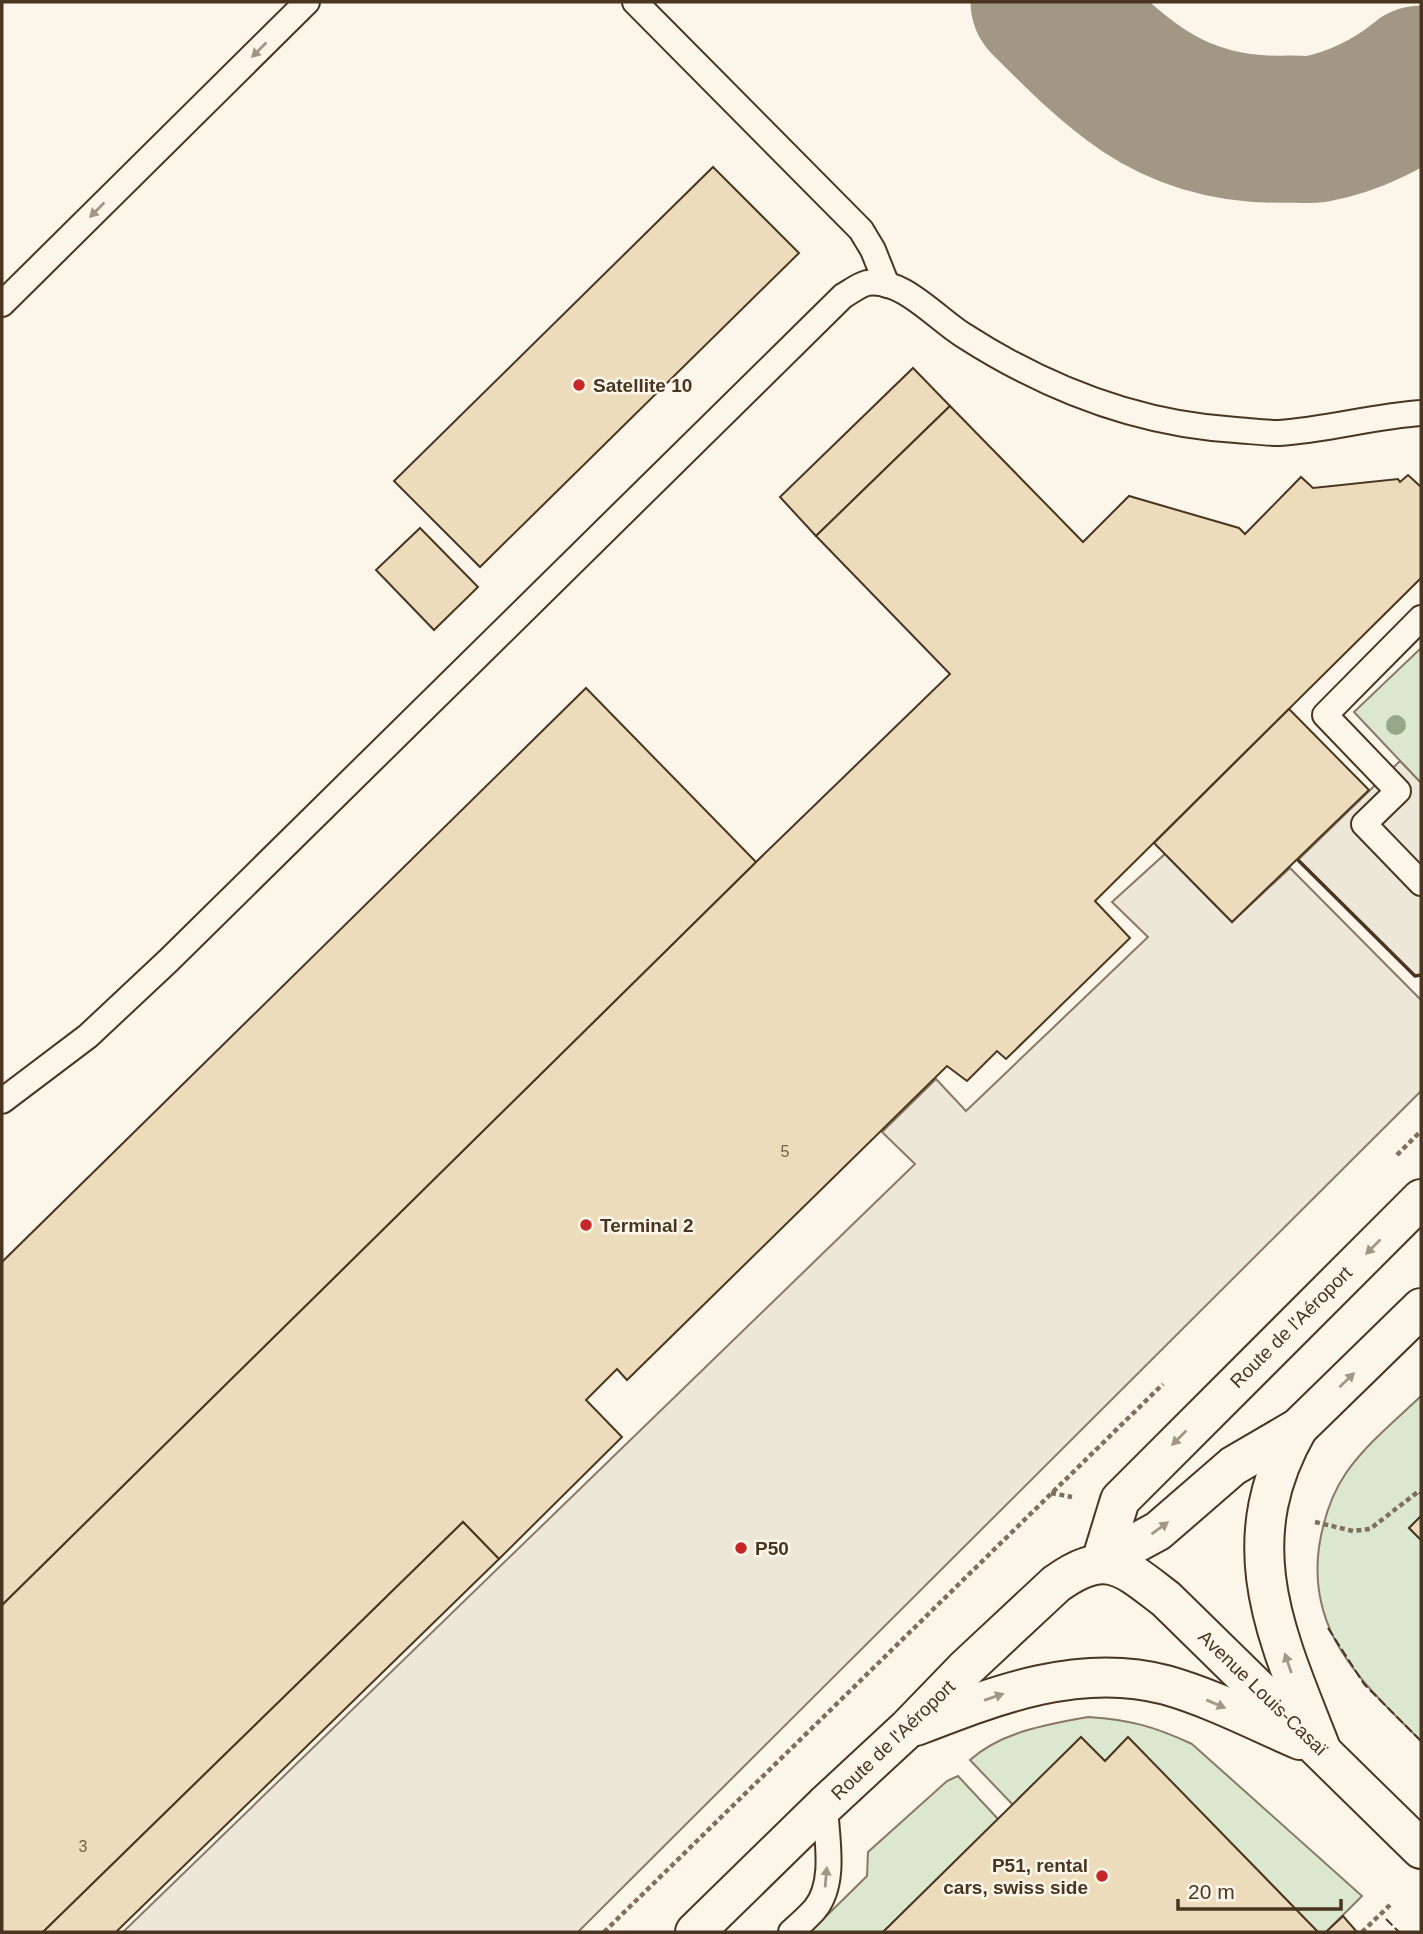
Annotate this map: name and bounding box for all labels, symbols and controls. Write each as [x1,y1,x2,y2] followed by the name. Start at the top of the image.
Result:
[250,41,267,58] one-way arrow
[89,201,106,217] one-way arrow
[593,375,692,396] place label: Satellite 10
[571,377,587,393] marker: Satellite 10
[781,1143,790,1160] house number: 5
[600,1215,694,1236] place label: Terminal 2
[578,1217,594,1233] marker: Terminal 2
[1364,1238,1381,1255] one-way arrow
[1226,1261,1357,1392] street label: Route de l'Aéroport
[1338,1373,1355,1389] one-way arrow
[1172,1429,1188,1446] one-way arrow
[1151,1522,1169,1536] one-way arrow
[755,1538,789,1559] place label: P50
[733,1540,749,1556] marker: P50
[1194,1626,1332,1760] street label: Avenue Louis-Casaï
[1282,1652,1293,1673] one-way arrow
[827,1675,959,1804] street label: Route de l'Aéroport
[984,1691,1005,1702] one-way arrow
[1205,1699,1226,1710] one-way arrow
[79,1838,88,1855] house number: 3
[943,1855,1088,1898] place label: P51, rental cars, swiss side
[821,1866,832,1888] one-way arrow
[1094,1868,1110,1884] marker: P51, rental cars, swiss side
[1178,1868,1341,1912] scale bar
[1188,1880,1235,1903] text: 20 m

